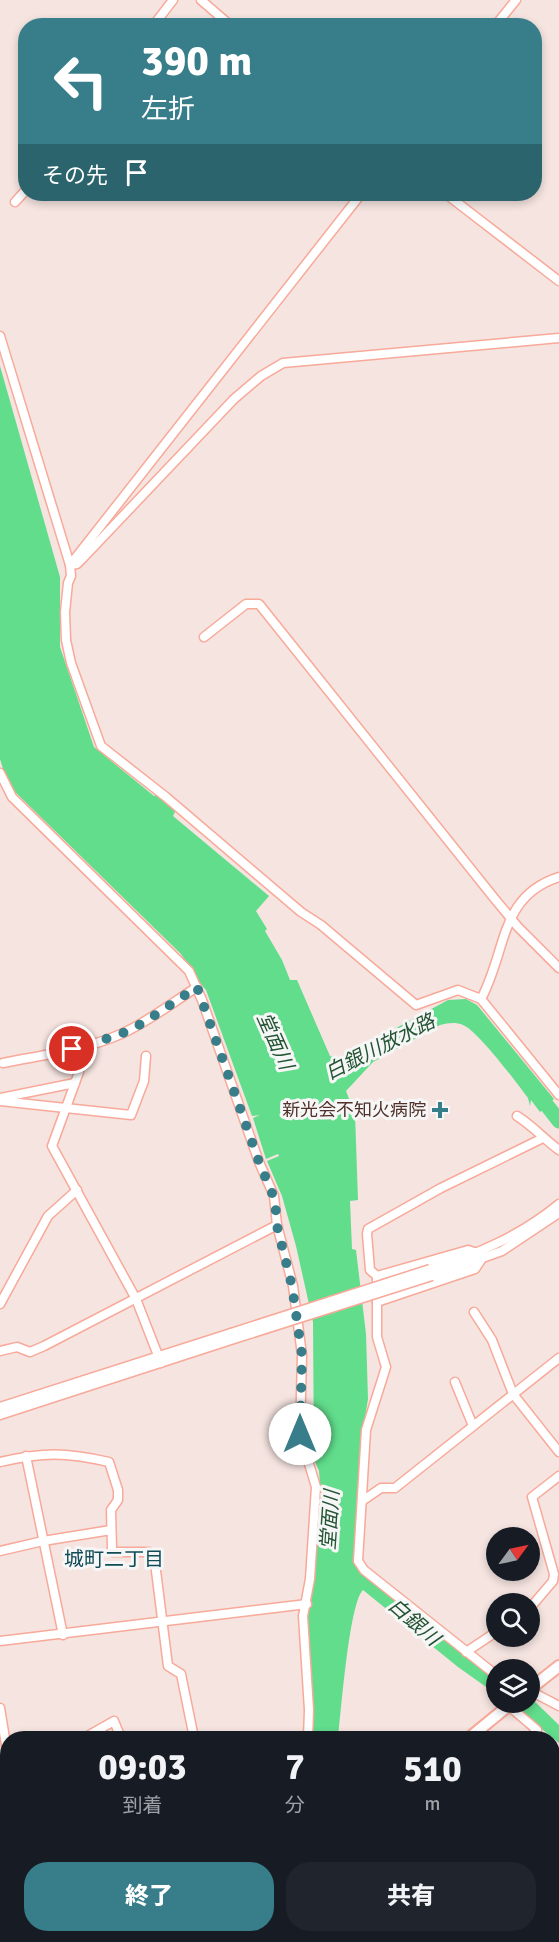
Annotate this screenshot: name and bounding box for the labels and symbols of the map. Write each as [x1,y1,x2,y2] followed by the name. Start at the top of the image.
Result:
[321,1008,441,1085] water label: 白銀川放水路
[251,1009,299,1075] water label: 堂面川
[46,1023,97,1074] pin
[282,1099,426,1121] place label: 新光会不知火病院
[431,1101,449,1119] marker: 新光会不知火病院
[268,1402,332,1466] position arrow
[315,1487,345,1551] water label: 堂面川
[486,1527,540,1581] north arrow
[64,1547,164,1572] district label: 城町二丁目
[383,1593,446,1652] water label: 白銀川

